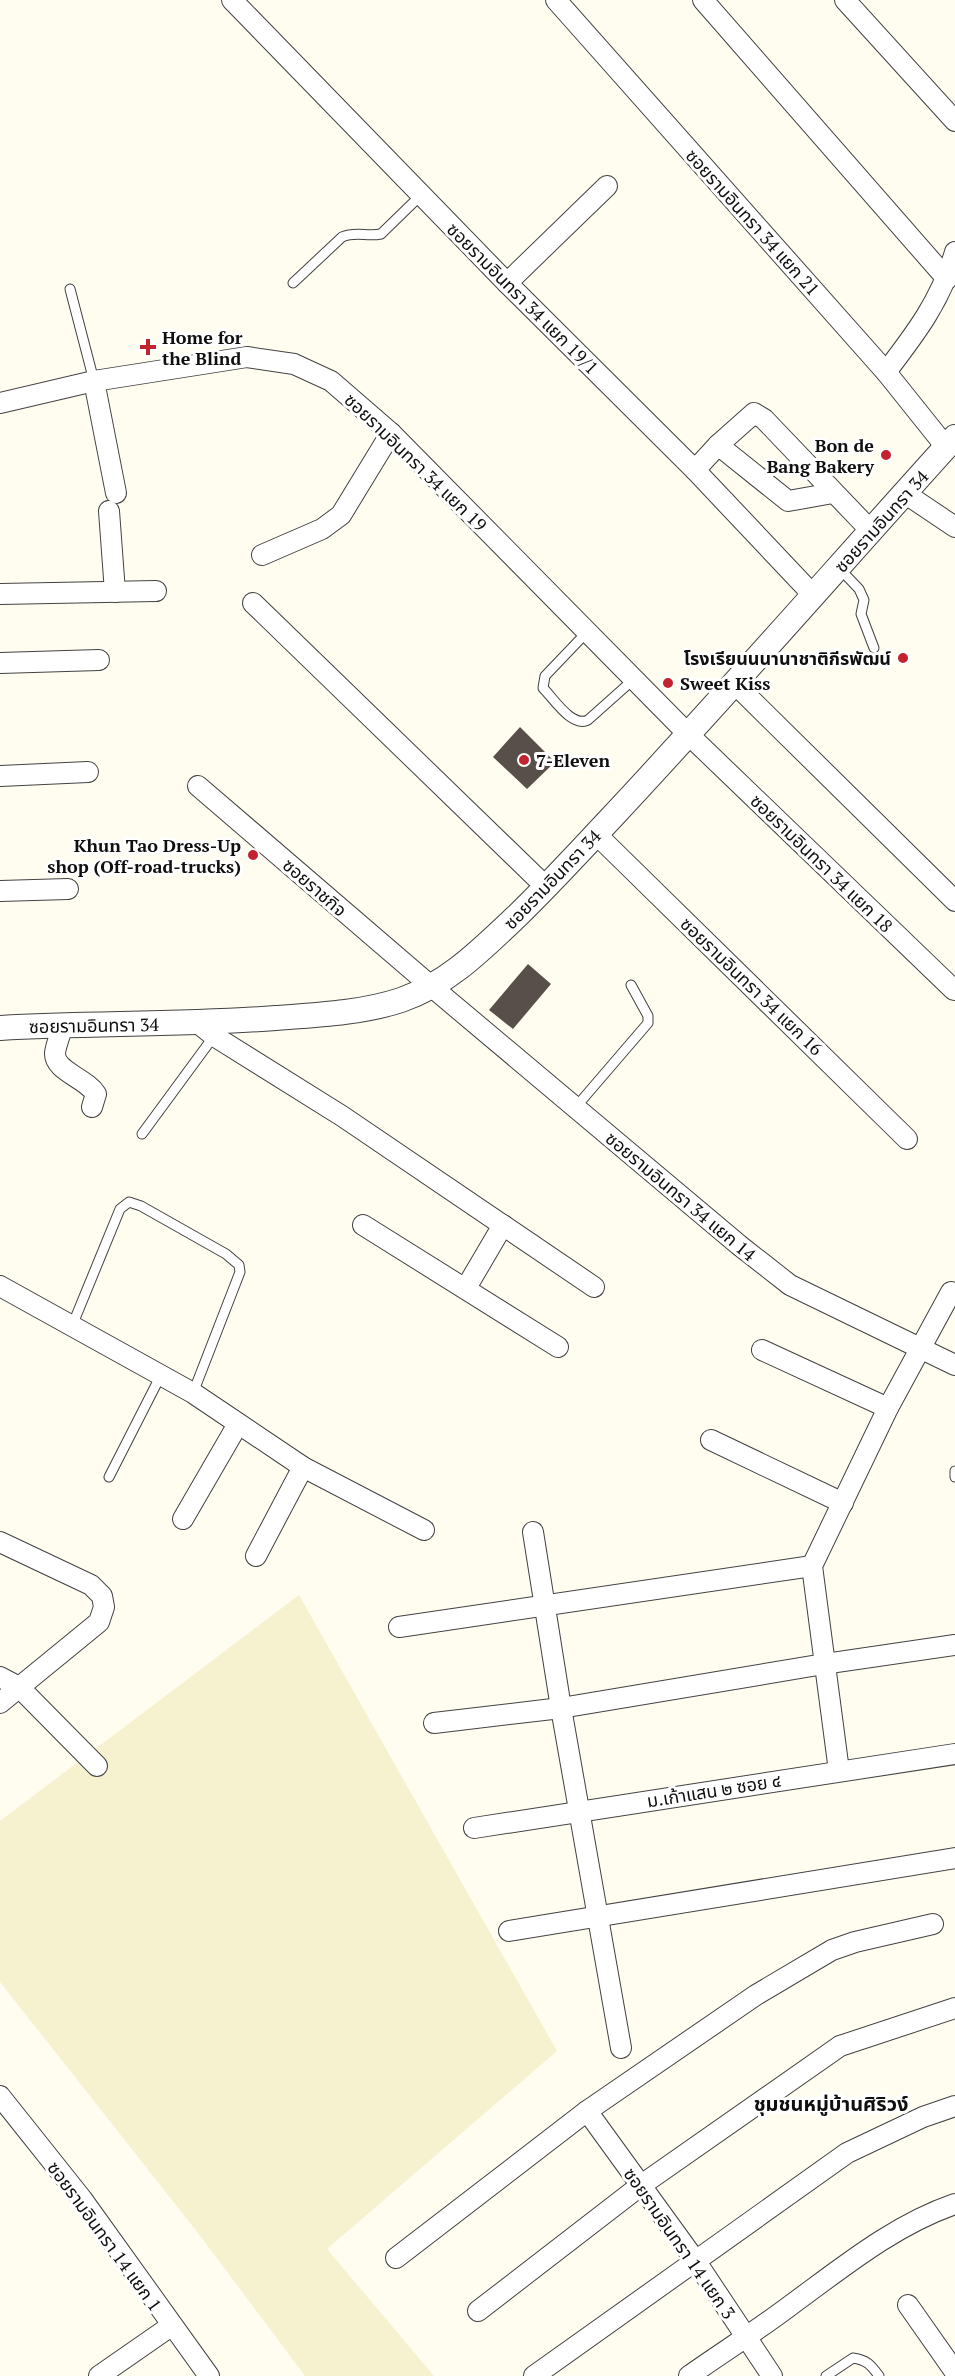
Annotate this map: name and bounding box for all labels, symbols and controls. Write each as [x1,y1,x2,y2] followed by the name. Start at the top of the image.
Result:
[681,144,825,300] street label: ซอยรามอินทรา 34 แยก 21
[442,217,604,379] street label: ซอยรามอินทรา 34 แยก 19/1
[162,325,243,370] place label: Home for the Blind
[139,338,157,356] marker: Home for the Blind
[340,388,492,536] street label: ซอยรามอินทรา 34 แยก 19
[767,433,874,478] place label: Bon de Bang Bakery
[879,448,893,462] marker: Bon de Bang Bakery
[829,464,934,577] street label: ซอยรามอินทรา 34
[684,646,891,670] place label: โรงเรียนนนานาชาติกีรพัฒน์
[896,651,910,665] marker: โรงเรียนนนานาชาติกีรพัฒน์
[680,671,770,695] place label: Sweet Kiss
[661,676,675,690] marker: Sweet Kiss
[536,748,610,772] place label: 7-Eleven
[517,753,531,767] marker: 7-Eleven
[746,789,898,937] street label: ซอยรามอินทรา 34 แยก 18
[498,824,606,934] street label: ซอยรามอินทรา 34
[47,833,241,878] place label: Khun Tao Dress-Up shop (Off-road-trucks)
[246,848,260,862] marker: Khun Tao Dress-Up shop (Off-road-trucks)
[278,853,352,921] street label: ซอยราชกิจ
[676,912,829,1061] street label: ซอยรามอินทรา 34 แยก 16
[29,1012,160,1038] street label: ซอยรามอินทรา 34
[601,1126,762,1266] street label: ซอยรามอินทรา 34 แยก 14
[645,1768,783,1812] street label: ม.เก้าแสน ๒ ซอย ๔
[754,2090,908,2117] district label: ชุมชนหมู่บ้านศิริวง์
[42,2156,168,2316] street label: ซอยรามอินทรา 14 แยก 1
[619,2163,741,2323] street label: ซอยรามอินทรา 14 แยก 3

